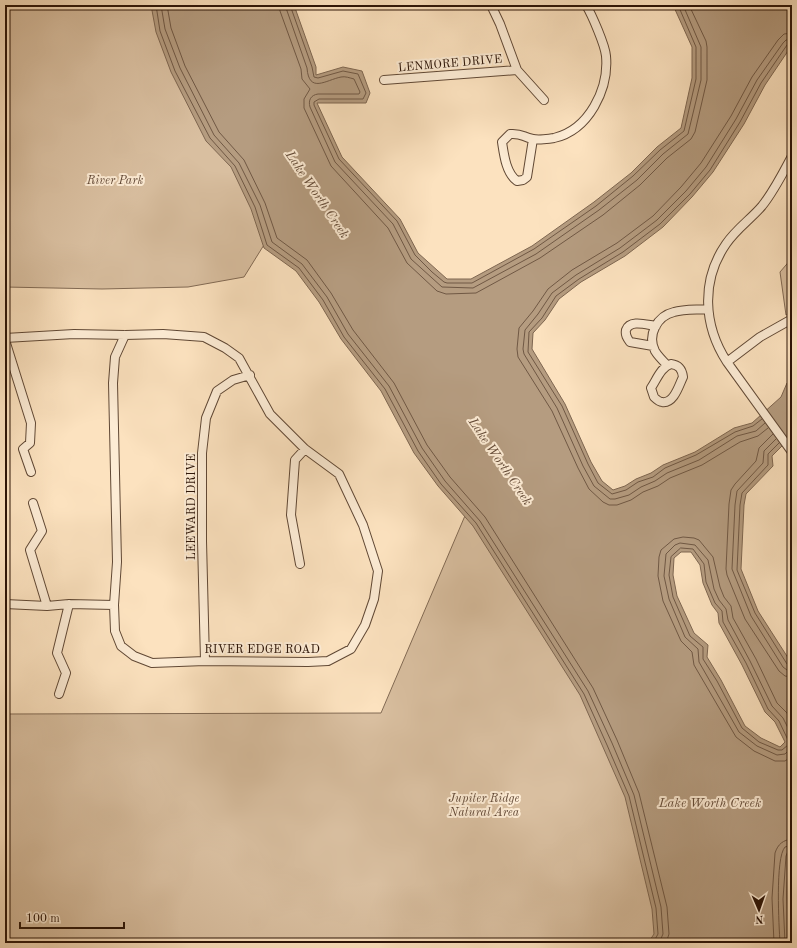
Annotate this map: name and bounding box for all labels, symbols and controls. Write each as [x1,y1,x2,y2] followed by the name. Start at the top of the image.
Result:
[398,53,503,75] street label: LENMORE DRIVE
[282,148,351,241] water label: Lake Worth Creek
[86,175,143,187] park label: River Park
[465,415,534,508] water label: Lake Worth Creek
[186,454,198,560] street label: LEEWARD DRIVE
[204,644,320,656] street label: RIVER EDGE ROAD
[448,793,520,819] park label: Jupiter Ridge Natural Area
[658,797,761,810] water label: Lake Worth Creek
[739,890,779,930] north arrow
[20,904,124,930] scale bar
[26,913,60,925] text: 100 m
[754,913,764,924] text: N

